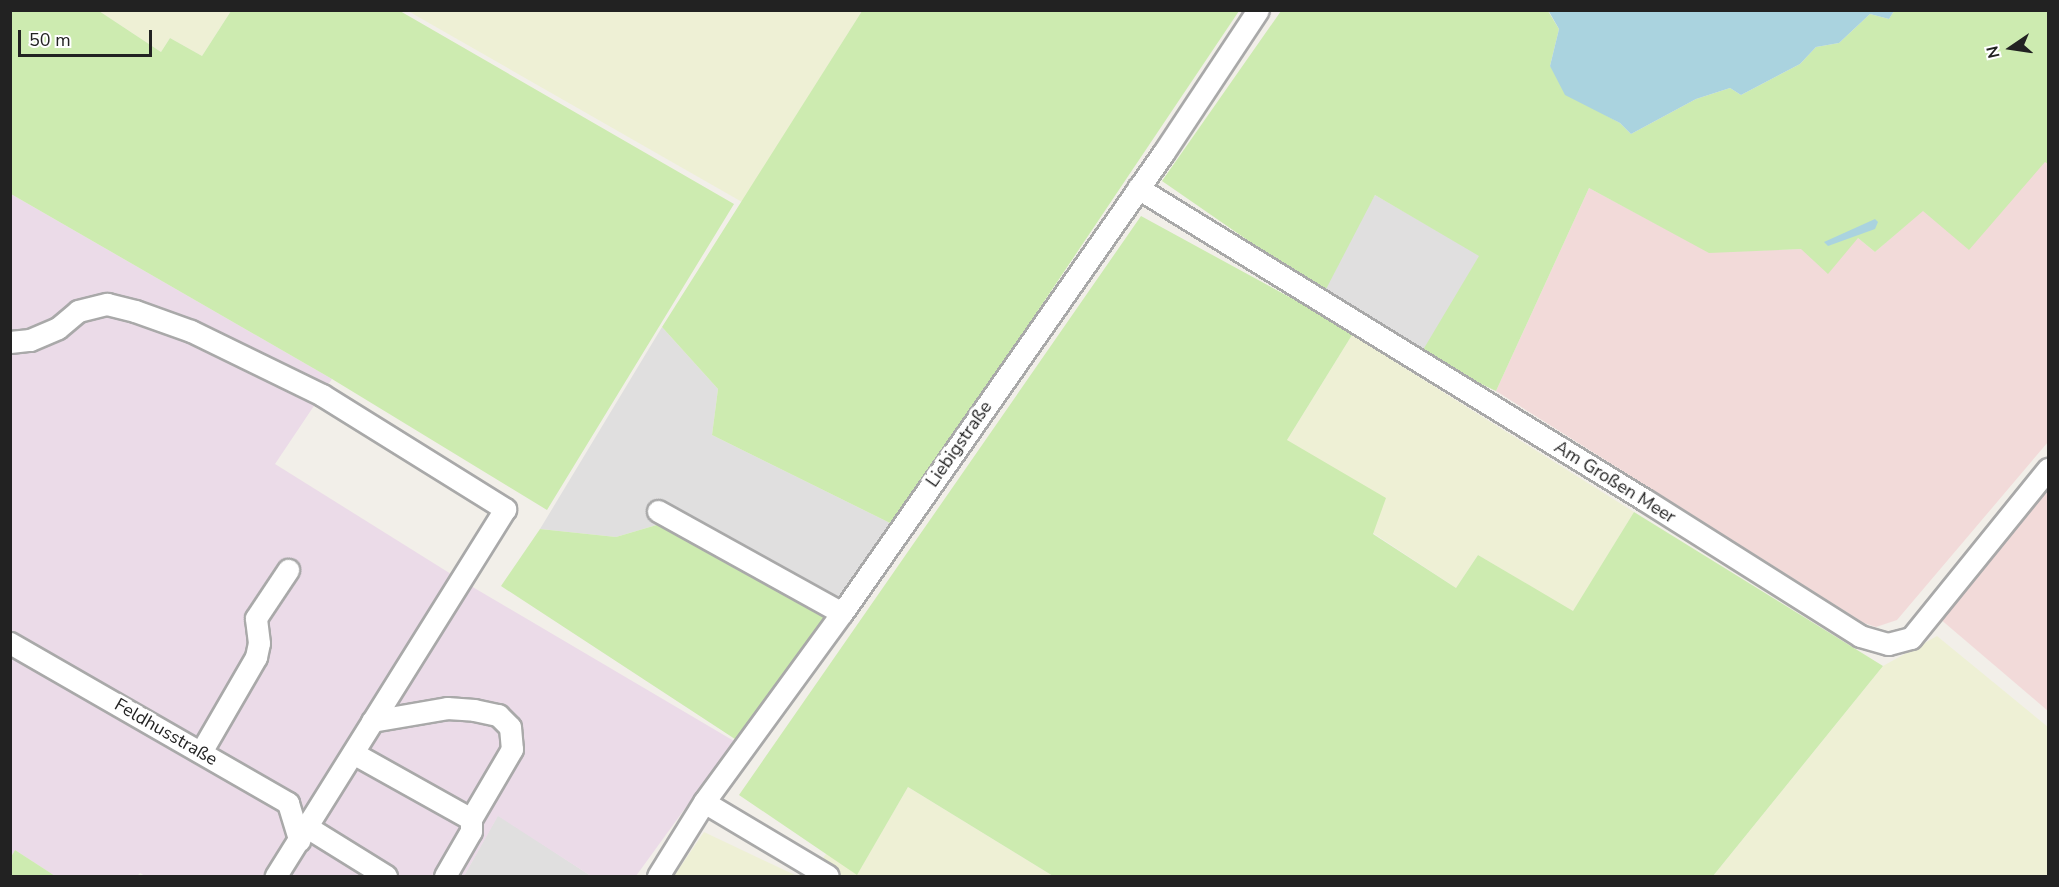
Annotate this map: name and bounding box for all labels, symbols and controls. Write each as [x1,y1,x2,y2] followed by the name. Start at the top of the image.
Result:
[21,18,154,56] scale bar
[1981,18,2041,78] north arrow
[29,28,71,52] text: 50 m
[1981,44,2006,60] text: N
[921,397,997,491] street label: Liebigstraße
[1550,436,1680,528] street label: Am Großen Meer
[111,694,221,770] street label: Feldhusstraße

